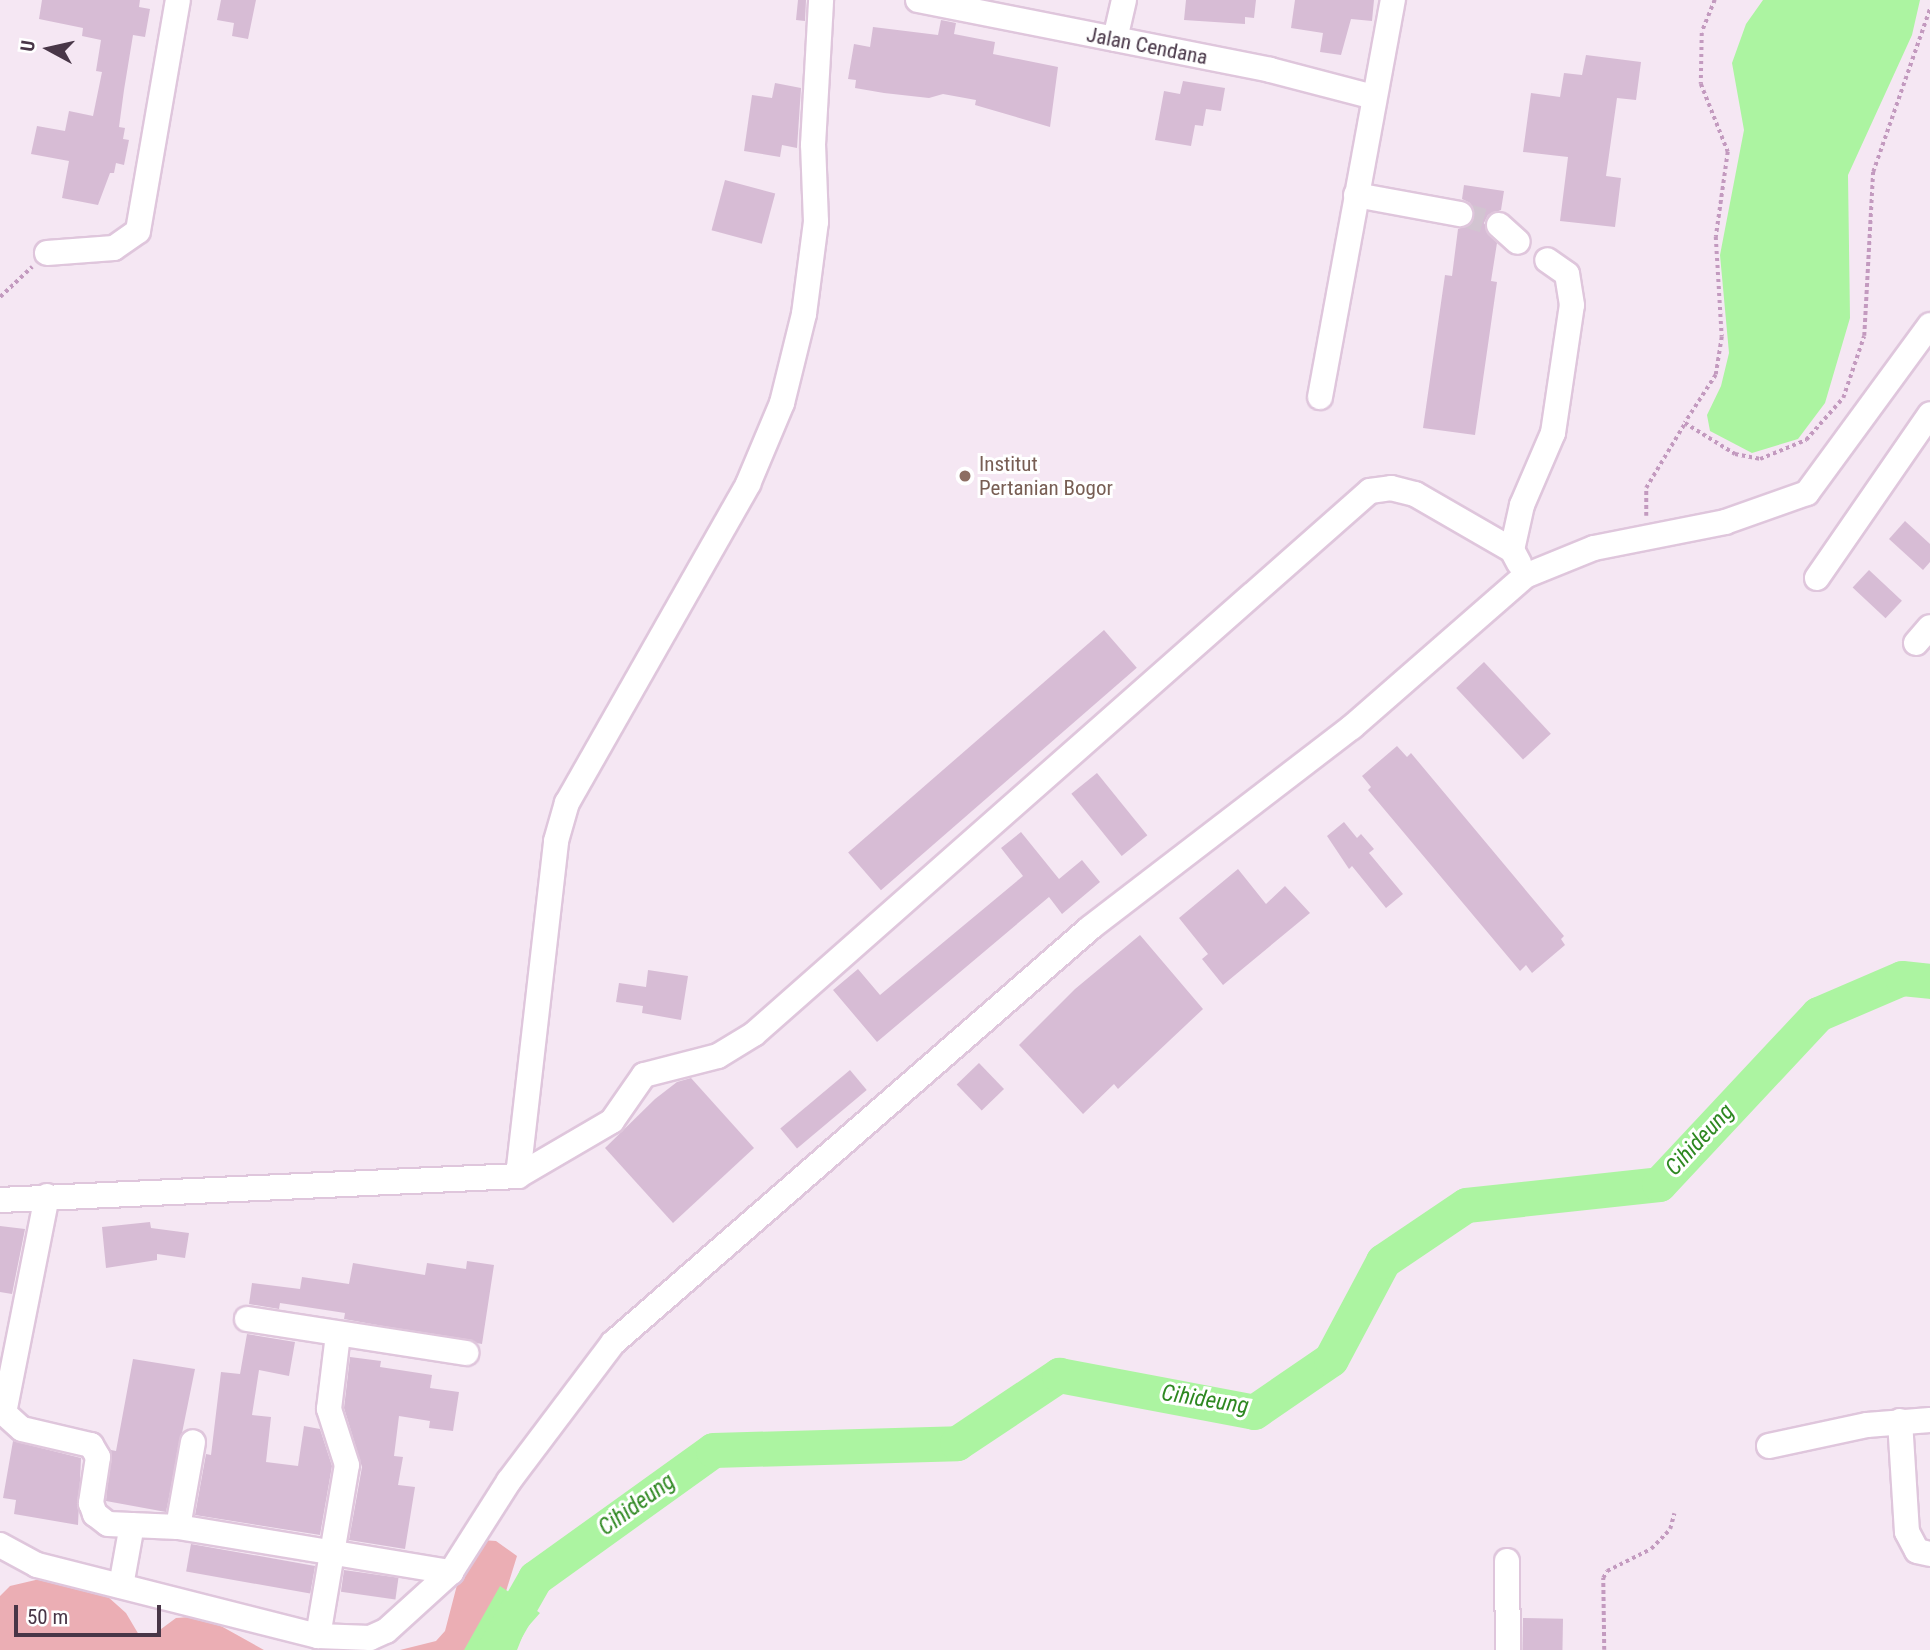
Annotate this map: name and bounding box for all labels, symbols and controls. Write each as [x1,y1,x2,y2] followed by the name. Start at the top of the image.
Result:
[14,14,84,84] north arrow
[1084,22,1210,70] street label: Jalan Cendana
[16,39,40,53] text: U
[979,451,1113,501] place label: Institut Pertanian Bogor
[957,468,973,484] marker: Institut Pertanian Bogor
[1660,1098,1740,1182] water label: Cihideung
[1159,1380,1251,1420] water label: Cihideung
[593,1468,681,1542] water label: Cihideung
[18,1590,164,1634] scale bar
[27,1605,68,1629] text: 50 m

